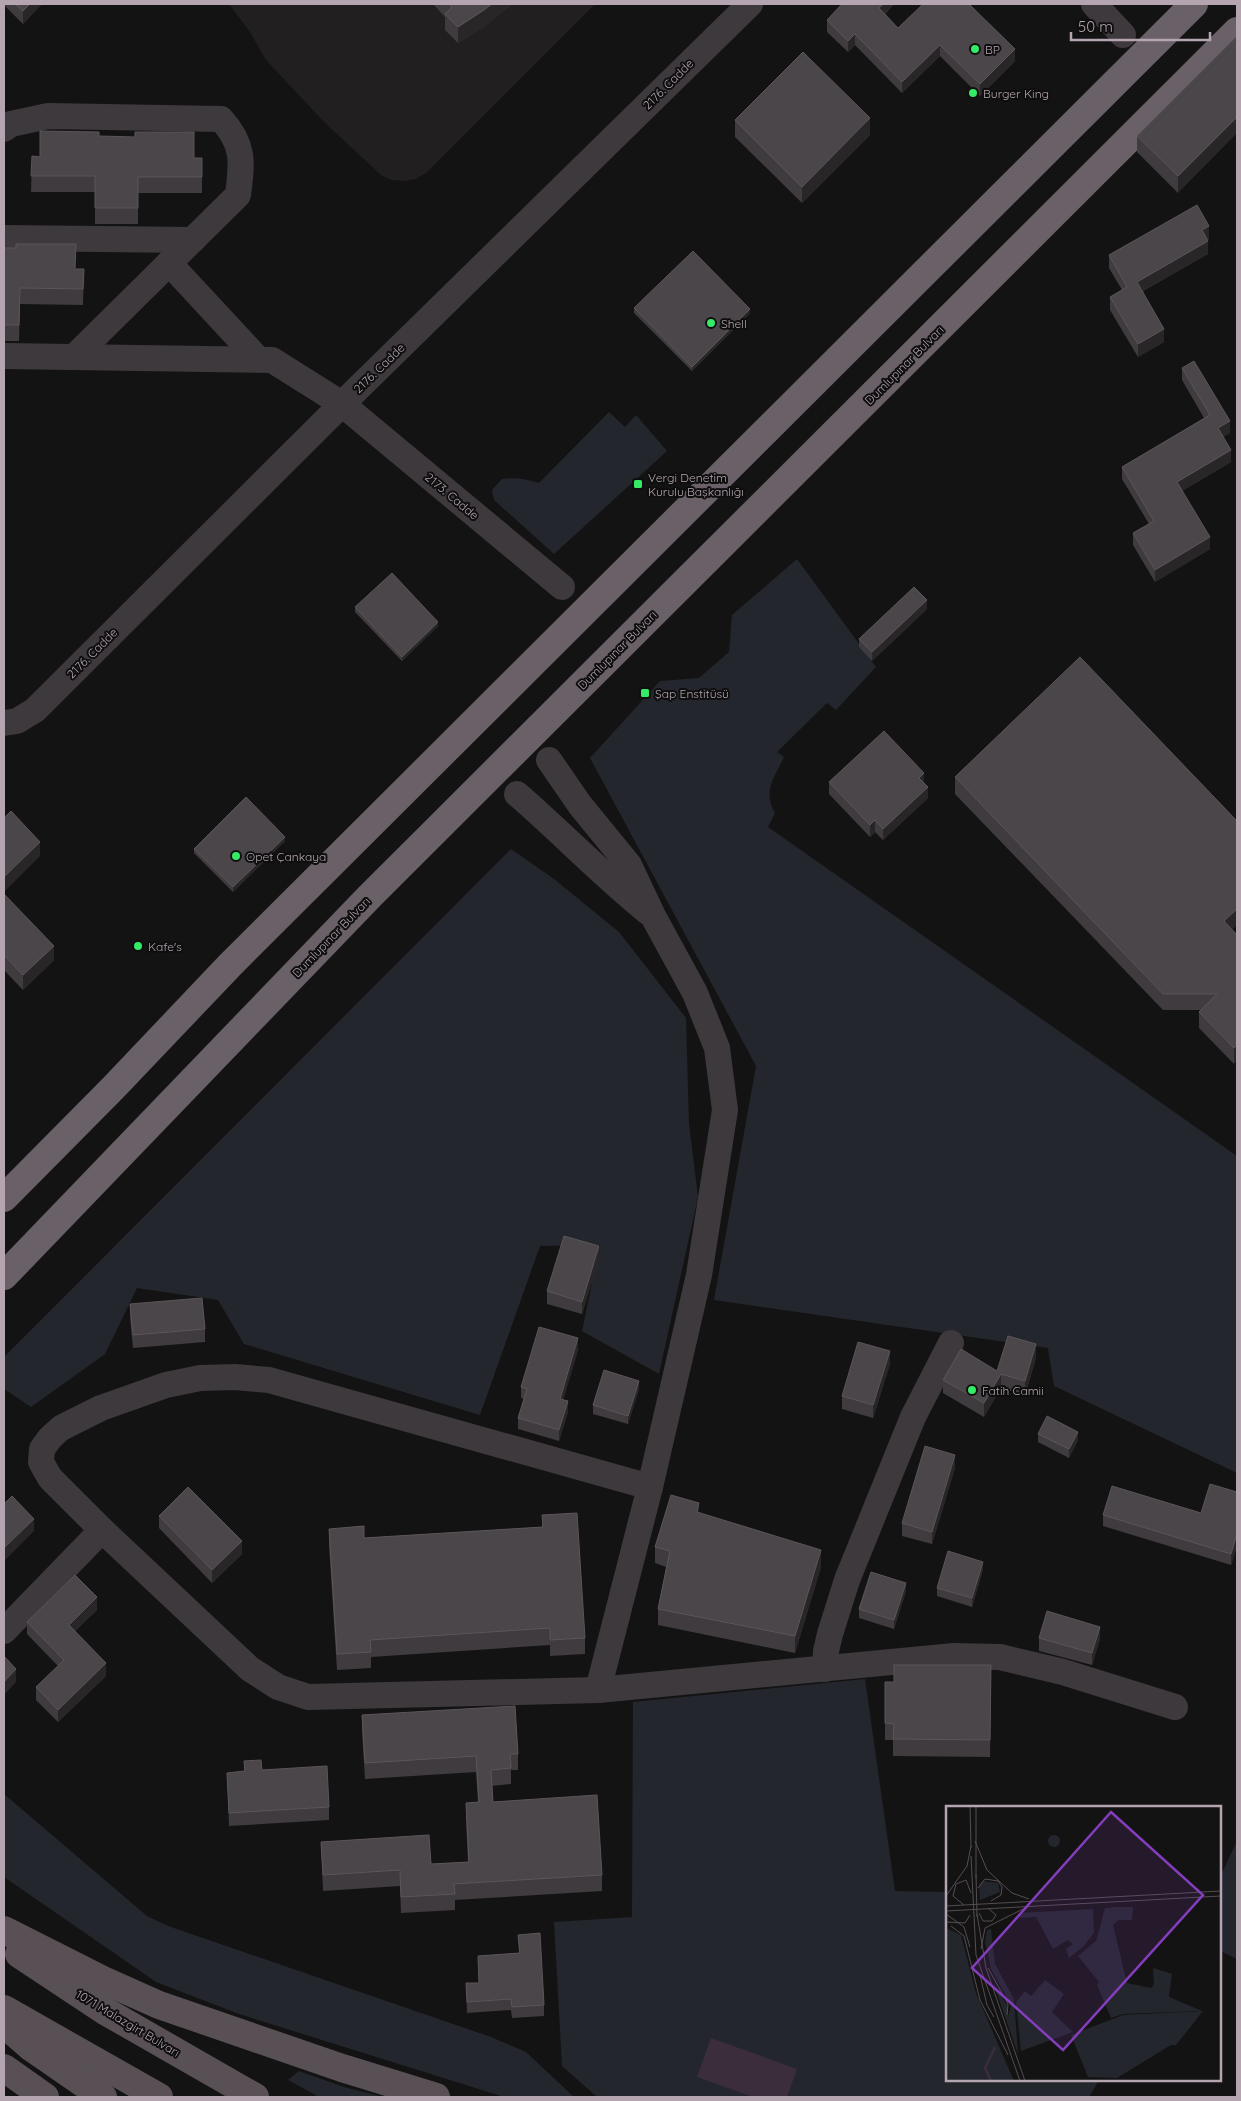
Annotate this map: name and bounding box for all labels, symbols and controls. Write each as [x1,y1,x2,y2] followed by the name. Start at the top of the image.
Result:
[1071,10,1210,42] scale bar
[1078,17,1113,36] text: 50 m
[985,42,1000,57] place label: BP
[969,43,981,55] marker: BP
[640,55,697,112] street label: 2176. Cadde
[983,86,1049,101] place label: Burger King
[967,87,979,99] marker: Burger King
[721,316,747,331] place label: Shell
[705,317,717,329] marker: Shell
[861,322,947,408] street label: Dumlupınar Bulvarı
[350,340,408,396] street label: 2176. Cadde
[422,469,482,523] street label: 2173. Cadde
[648,470,744,499] place label: Vergi Denetim Kurulu Başkanlığı
[632,478,644,490] marker: Vergi Denetim Kurulu Başkanlığı
[574,607,660,693] street label: Dumlupınar Bulvarı
[64,624,121,681] street label: 2176. Cadde
[655,686,729,701] place label: Şap Enstitüsü
[639,687,651,699] marker: Şap Enstitüsü
[246,849,326,864] place label: Opet Çankaya
[230,850,242,862] marker: Opet Çankaya
[289,894,373,980] street label: Dumlupınar Bulvarı
[148,939,182,954] place label: Kafe's
[132,940,144,952] marker: Kafe's
[982,1383,1044,1398] place label: Fatih Camii
[966,1384,978,1396] marker: Fatih Camii
[946,1806,1221,2081] inset map
[73,1986,183,2060] street label: 1071 Malazgirt Bulvarı

